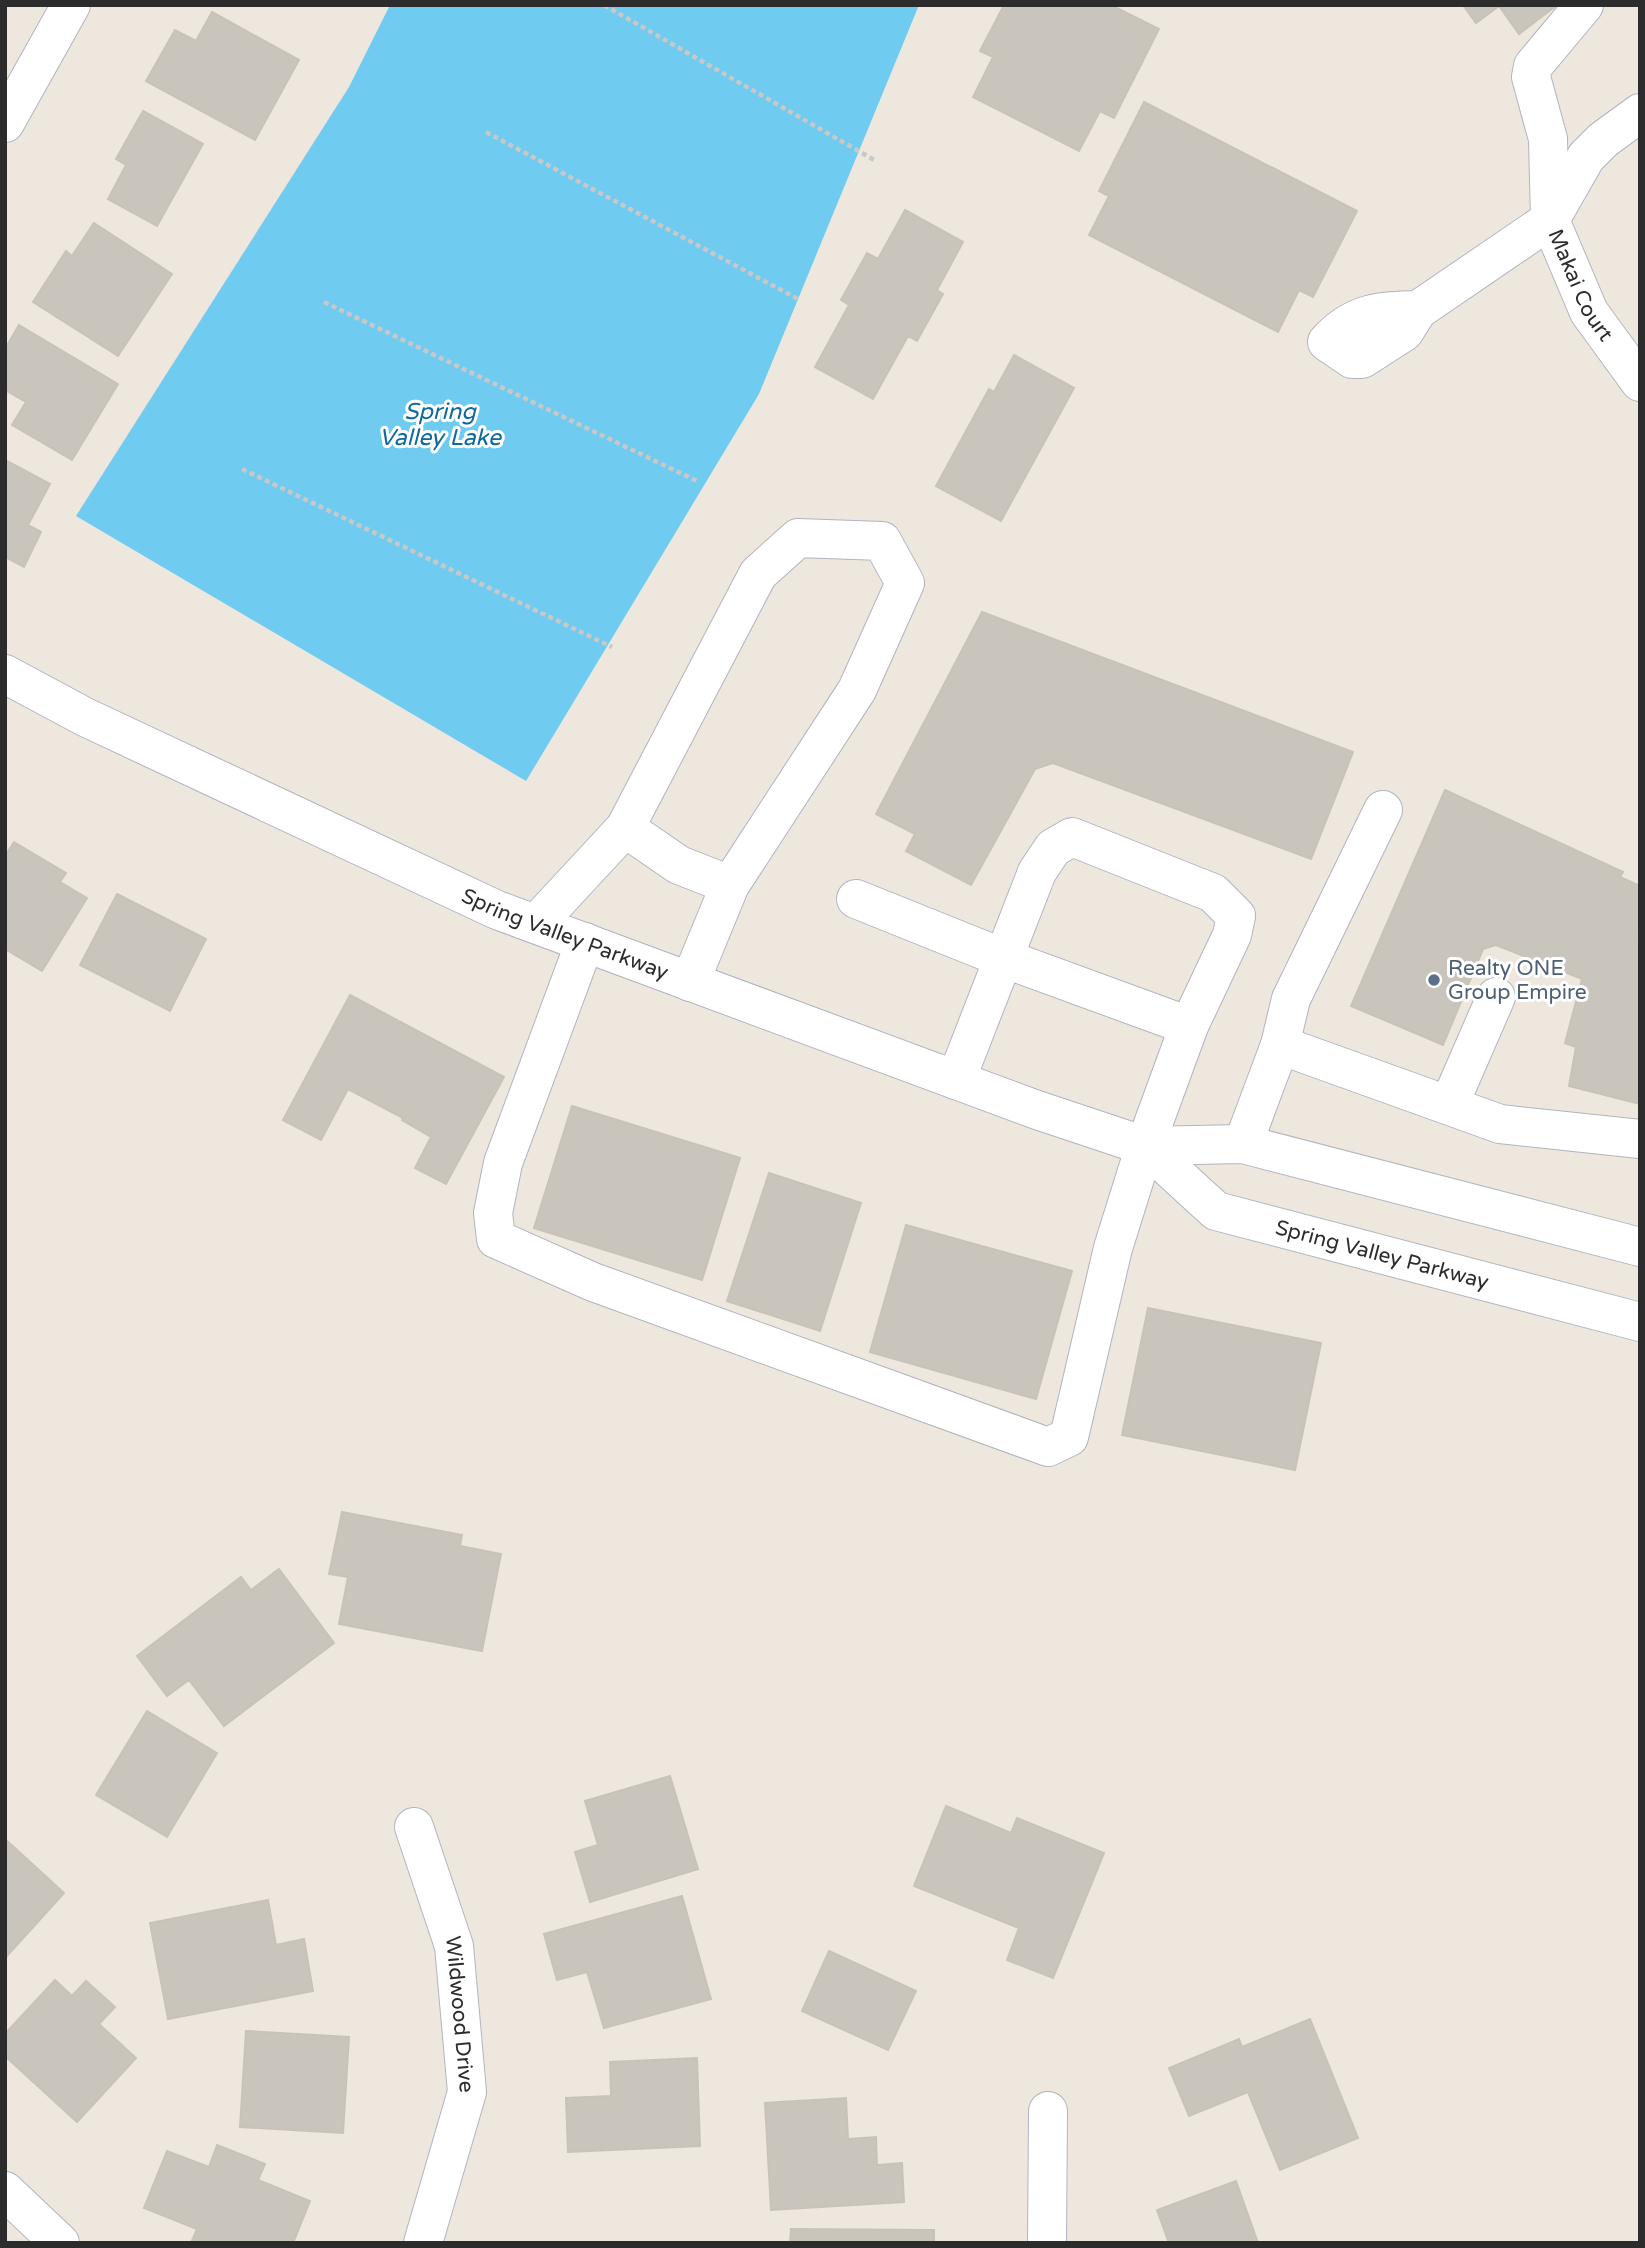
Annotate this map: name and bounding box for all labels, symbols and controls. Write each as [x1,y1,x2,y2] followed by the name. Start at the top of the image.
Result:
[1542,226,1618,346] street label: Makai Court
[379,398,503,452] water label: Spring Valley Lake
[458,883,672,985] street label: Spring Valley Parkway
[1448,956,1587,1005] place label: Realty ONE Group Empire
[1426,972,1442,988] marker: Realty ONE Group Empire
[1273,1215,1491,1295] street label: Spring Valley Parkway
[440,1935,479,2094] street label: Wildwood Drive

